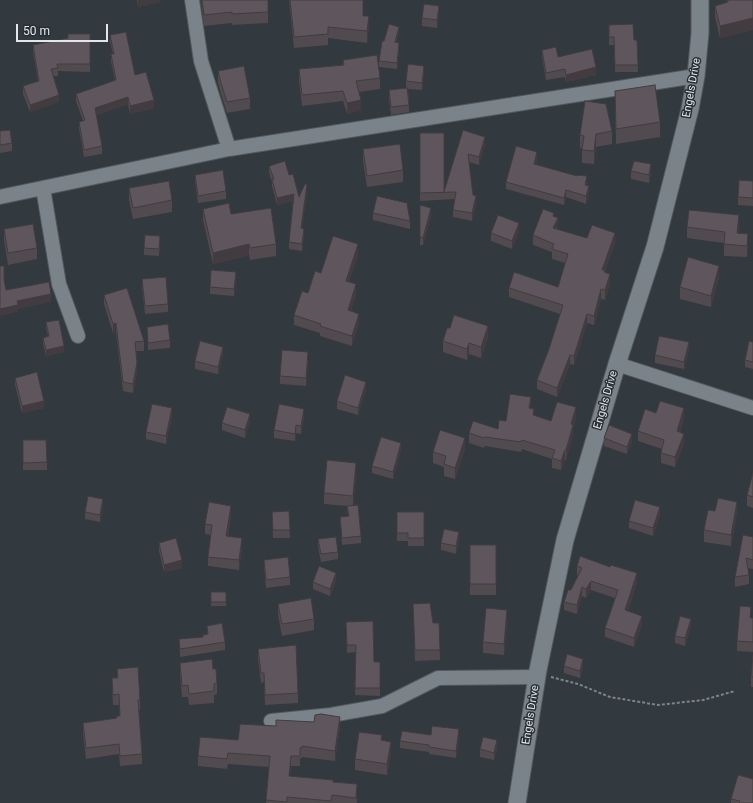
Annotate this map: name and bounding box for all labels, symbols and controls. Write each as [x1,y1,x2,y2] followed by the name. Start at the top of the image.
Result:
[18,16,110,42] scale bar
[23,24,50,38] text: 50 m
[680,57,704,119] street label: Engels Drive
[591,369,621,431] street label: Engels Drive
[520,684,542,746] street label: Engels Drive

